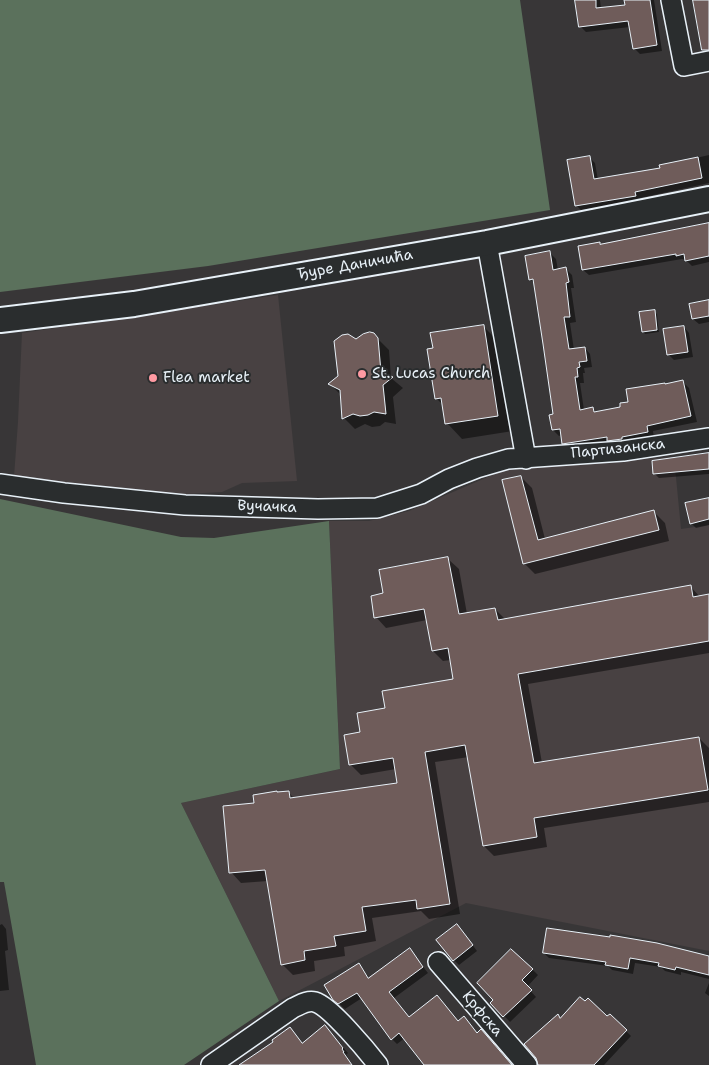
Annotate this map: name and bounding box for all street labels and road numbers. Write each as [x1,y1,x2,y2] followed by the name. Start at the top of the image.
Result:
[296,246,414,284] street label: Ђуре Даничића
[570,435,666,463] street label: Партизанска
[237,497,297,517] street label: Вучачка
[458,988,506,1040] street label: Крфска

